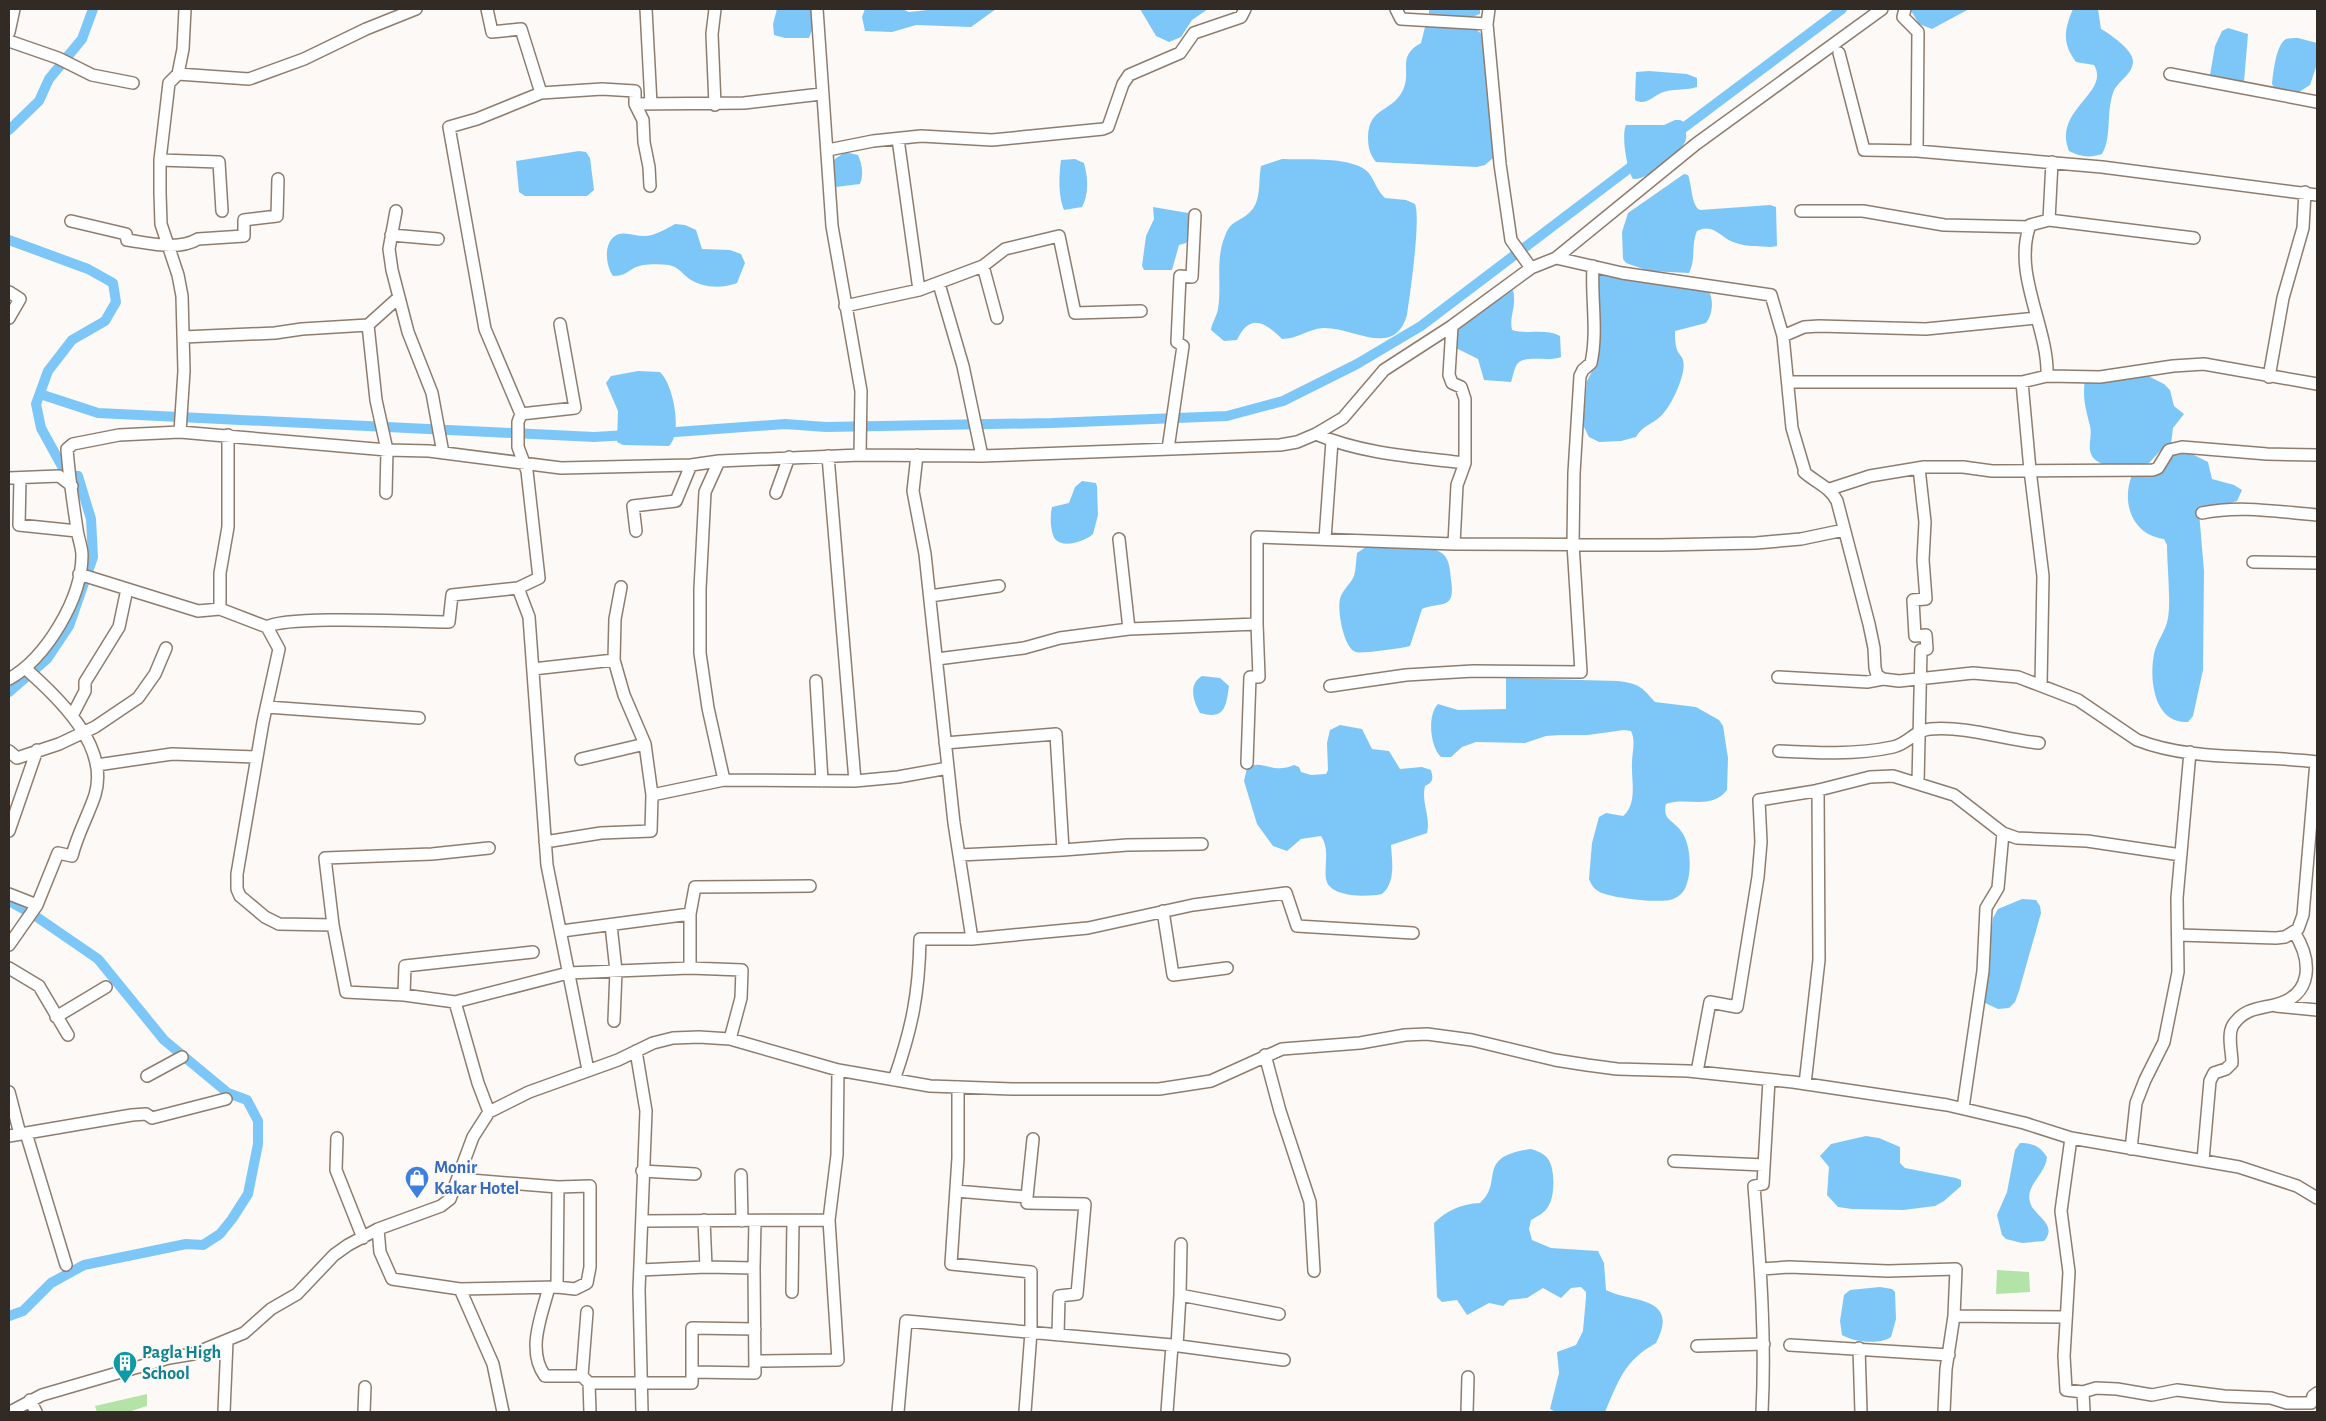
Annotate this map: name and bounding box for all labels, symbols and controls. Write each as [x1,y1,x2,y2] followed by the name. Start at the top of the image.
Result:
[434,1159,519,1198] place label: Monir Kakar Hotel
[404,1165,430,1199] shop icon: Monir Kakar Hotel
[142,1344,221,1383] place label: Pagla High School
[112,1350,138,1384] building icon: Pagla High School

